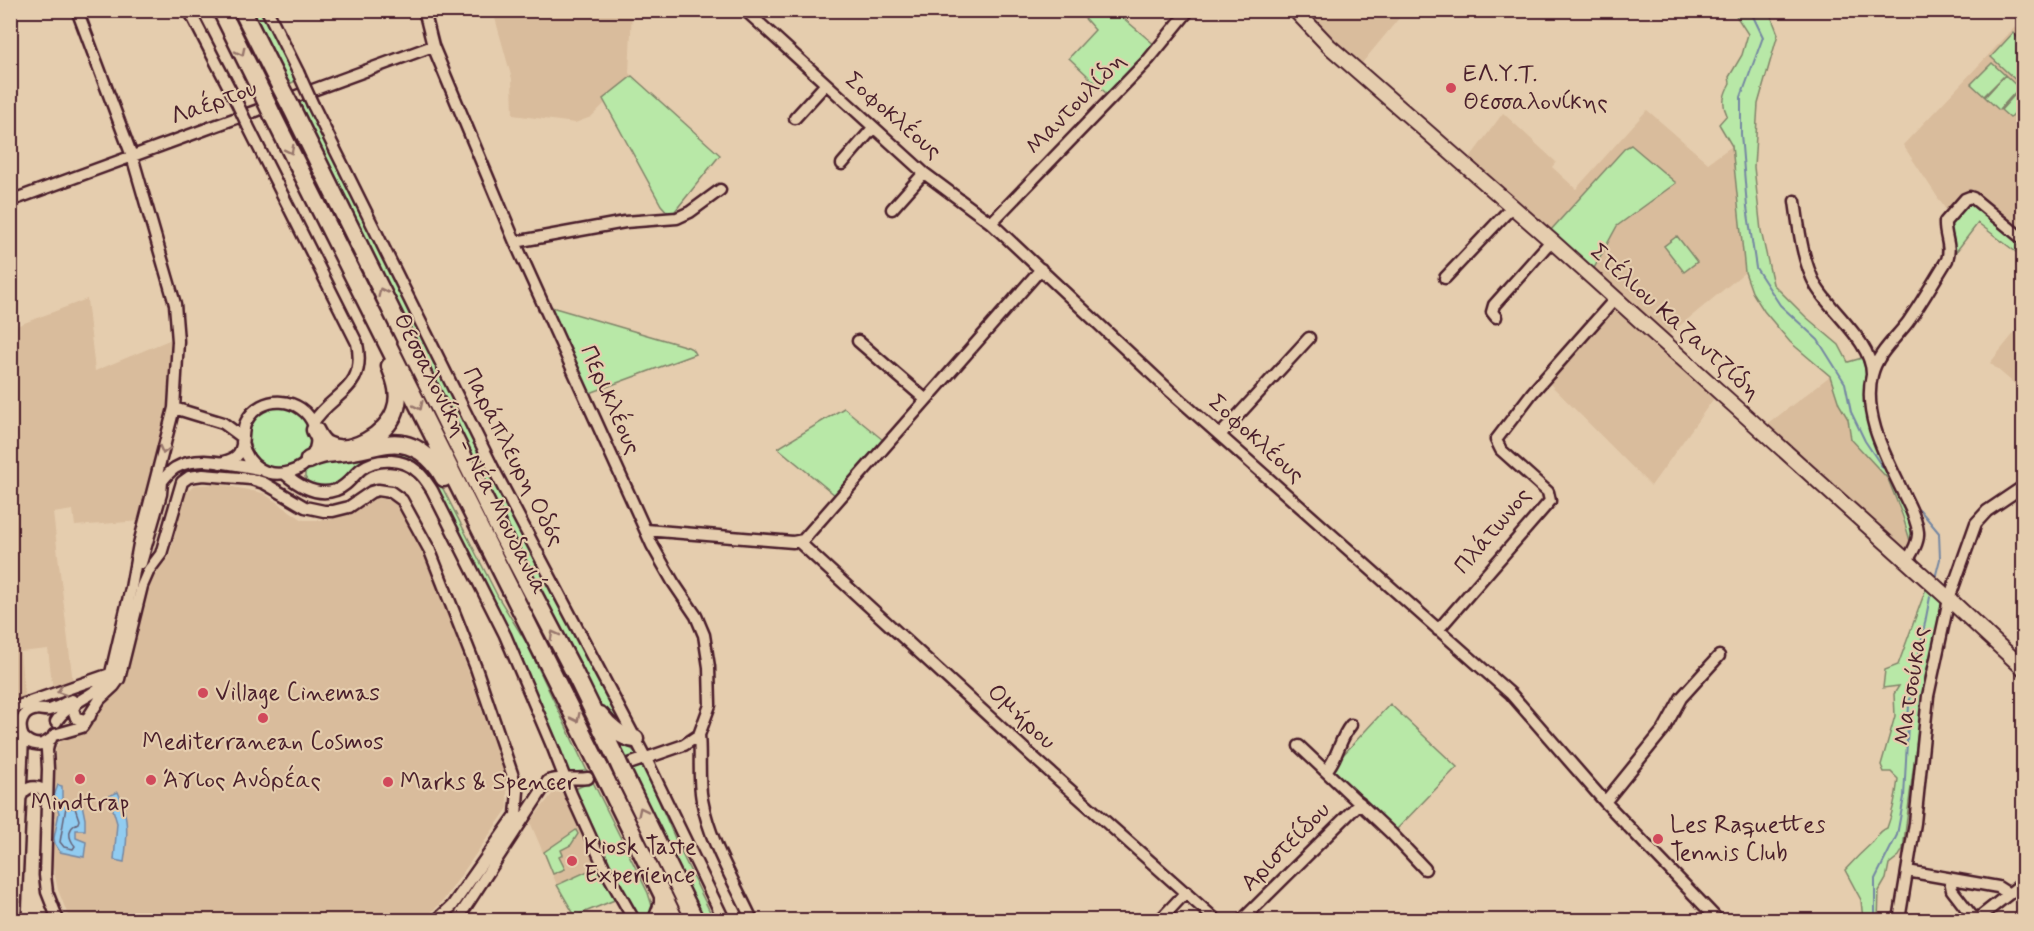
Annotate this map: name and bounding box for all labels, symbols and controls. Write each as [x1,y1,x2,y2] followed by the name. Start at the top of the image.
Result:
[234,45,246,56] one-way arrow
[1019,46,1133,162] street label: Μαντουλίδη
[1463,59,1608,118] place label: ΕΛ.Υ.Τ. Θεσσαλονίκης
[838,64,949,167] street label: Σοφοκλέους
[166,72,262,133] street label: Λαέρτου
[1444,81,1458,95] marker: ΕΛ.Υ.Τ. Θεσσαλονίκης
[283,143,294,154] one-way arrow
[1583,236,1768,407] street label: Στέλιου Καζαντζίδη
[377,287,389,298] one-way arrow
[385,308,555,600] street label: Θεσσαλονίκη - Νέα Μουδανιά
[572,340,649,460] street label: Περικλέους
[455,362,571,552] street label: Παράπλευρη Οδός
[1201,387,1311,490] street label: Σοφοκλέους
[412,400,423,411] one-way arrow
[158,444,171,454] one-way arrow
[1448,481,1538,581] street label: Πλάτωνος
[1887,624,1937,748] street label: Ματσούκας
[550,630,562,641] one-way arrow
[980,677,1062,757] street label: Ομήρου
[215,678,380,709] place label: Village Cinemas
[56,684,66,697] one-way arrow
[196,686,210,700] marker: Village Cinemas
[256,711,270,725] marker: Mediterranean Cosmos
[568,711,580,722] one-way arrow
[142,727,384,758] place label: Mediterranean Cosmos
[163,764,321,796] place label: Άγιος Ανδρέας
[400,767,577,798] place label: Marks & Spencer
[73,772,87,786] marker: Mindtrap
[144,773,158,787] marker: Άγιος Ανδρέας
[381,775,395,789] marker: Marks & Spencer
[31,788,129,819] place label: Mindtrap
[1234,795,1338,899] street label: Αριστείδου
[637,807,649,818] one-way arrow
[1670,810,1826,869] place label: Les Raquettes Tennis Club
[584,832,697,891] place label: Kiosk Taste Experience
[1651,832,1665,846] marker: Les Raquettes Tennis Club
[565,854,579,868] marker: Kiosk Taste Experience

